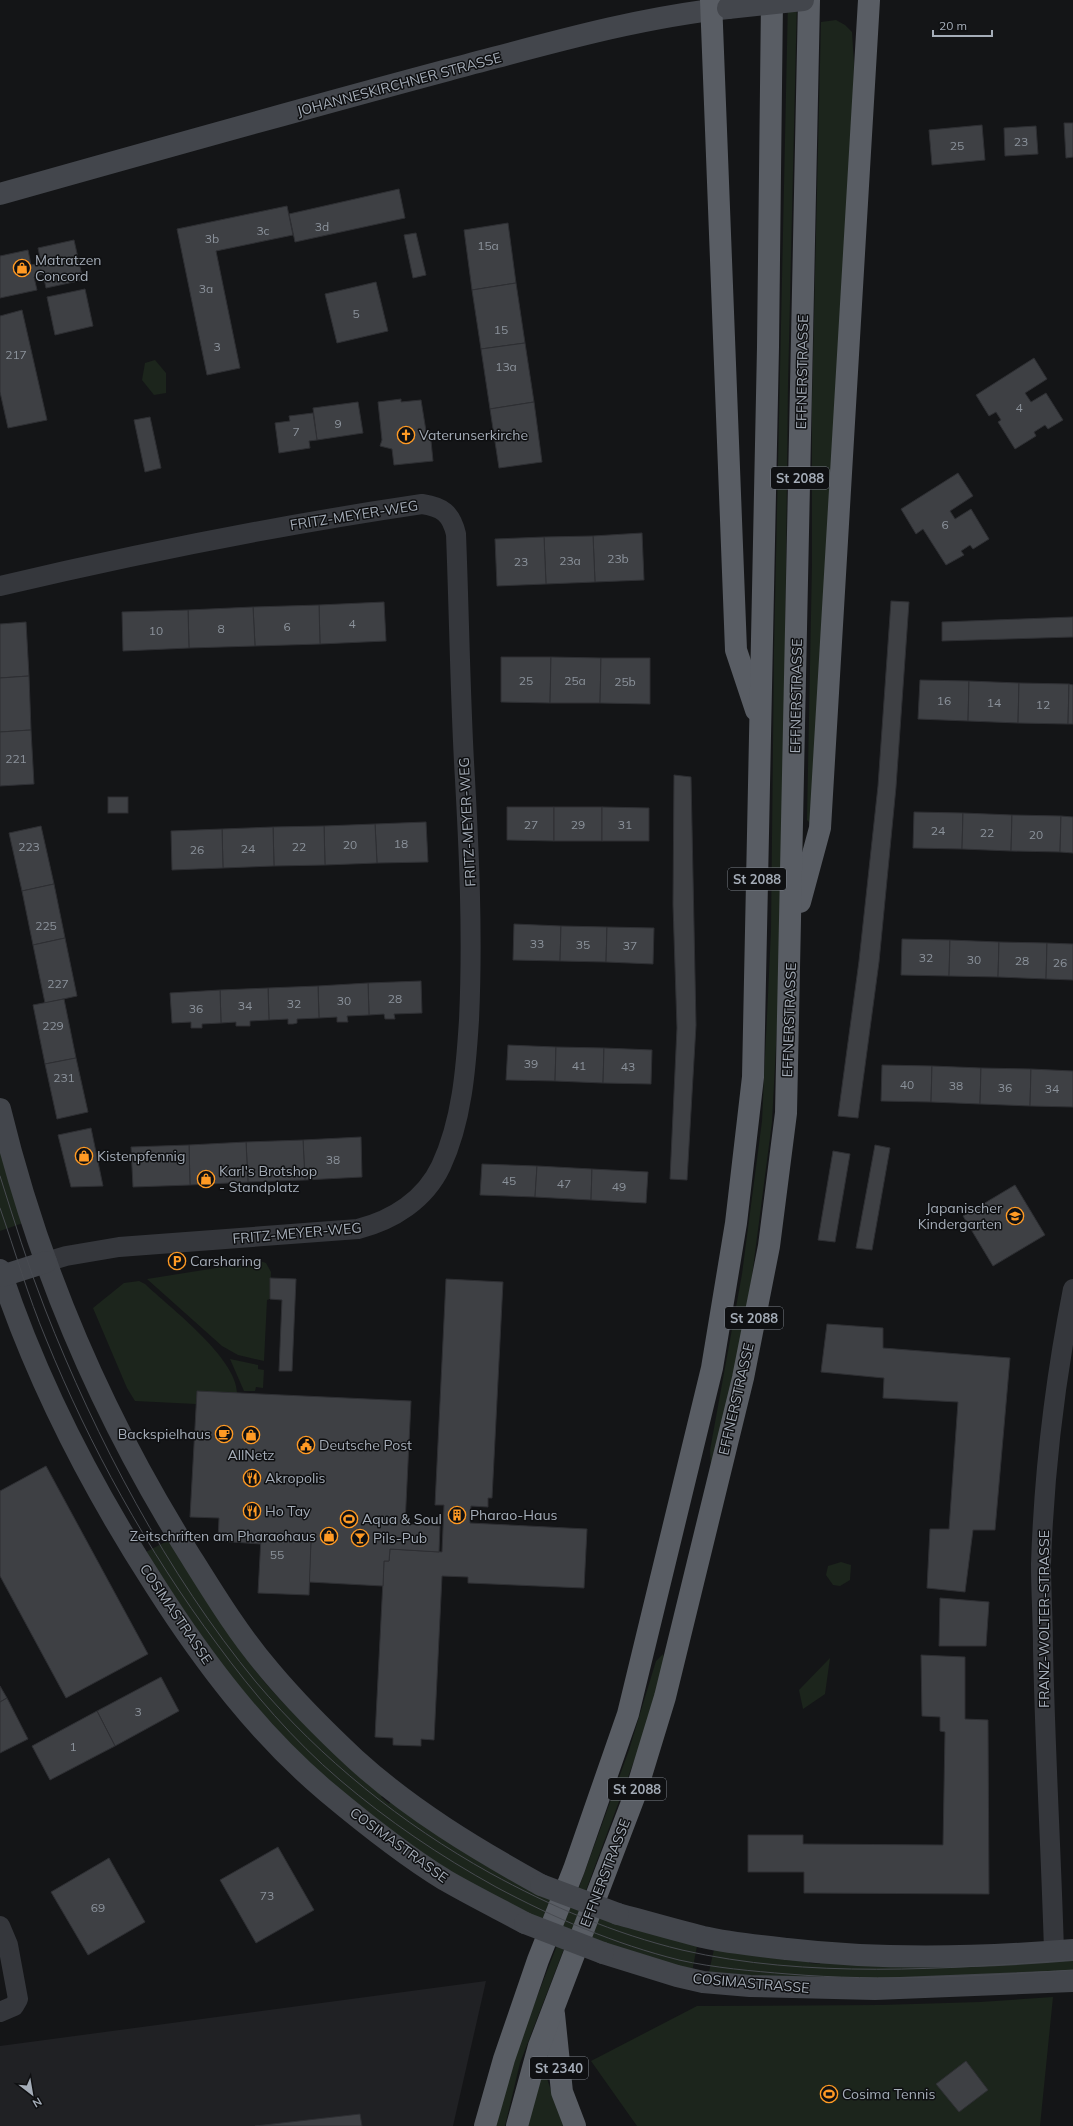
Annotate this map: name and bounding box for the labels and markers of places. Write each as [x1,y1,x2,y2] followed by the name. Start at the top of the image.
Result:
[35,251,102,285] place label: Matratzen Concord
[12,258,32,278] shop icon: Matratzen Concord
[396,425,416,445] church icon: Vaterunserkirche
[419,426,528,444] place label: Vaterunserkirche
[74,1146,94,1166] shop icon: Kistenpfennig
[97,1147,185,1165] place label: Kistenpfennig
[219,1162,317,1196] place label: Karl's Brotshop - Standplatz
[196,1169,216,1189] shop icon: Karl's Brotshop - Standplatz
[918,1199,1003,1233] place label: Japanischer Kindergarten
[1005,1206,1025,1226] school or university icon: Japanischer Kindergarten
[167,1251,187,1271] parking icon: Carsharing
[190,1252,261,1270] place label: Carsharing
[214,1424,234,1444] cafe icon: Backspielhaus
[118,1425,211,1443] place label: Backspielhaus
[241,1425,261,1445] shop icon: AllNetz
[296,1435,316,1455] public building icon: Deutsche Post
[319,1436,412,1454] place label: Deutsche Post
[227,1446,275,1464] place label: AllNetz
[242,1468,262,1488] restaurant icon: Akropolis
[265,1469,326,1487] place label: Akropolis
[242,1501,262,1521] restaurant icon: Ho Tay
[265,1502,311,1520] place label: Ho Tay
[447,1505,467,1525] building icon: Pharao-Haus
[470,1506,558,1524] place label: Pharao-Haus
[339,1509,359,1529] sports icon: Aqua & Soul
[362,1510,442,1528] place label: Aqua & Soul
[319,1526,339,1546] shop icon: Zeitschriften am Pharaohaus
[130,1527,316,1545] place label: Zeitschriften am Pharaohaus
[350,1528,370,1548] bar icon: Pils-Pub
[373,1529,427,1547] place label: Pils-Pub
[819,2084,839,2104] sports icon: Cosima Tennis
[842,2085,935,2103] place label: Cosima Tennis

